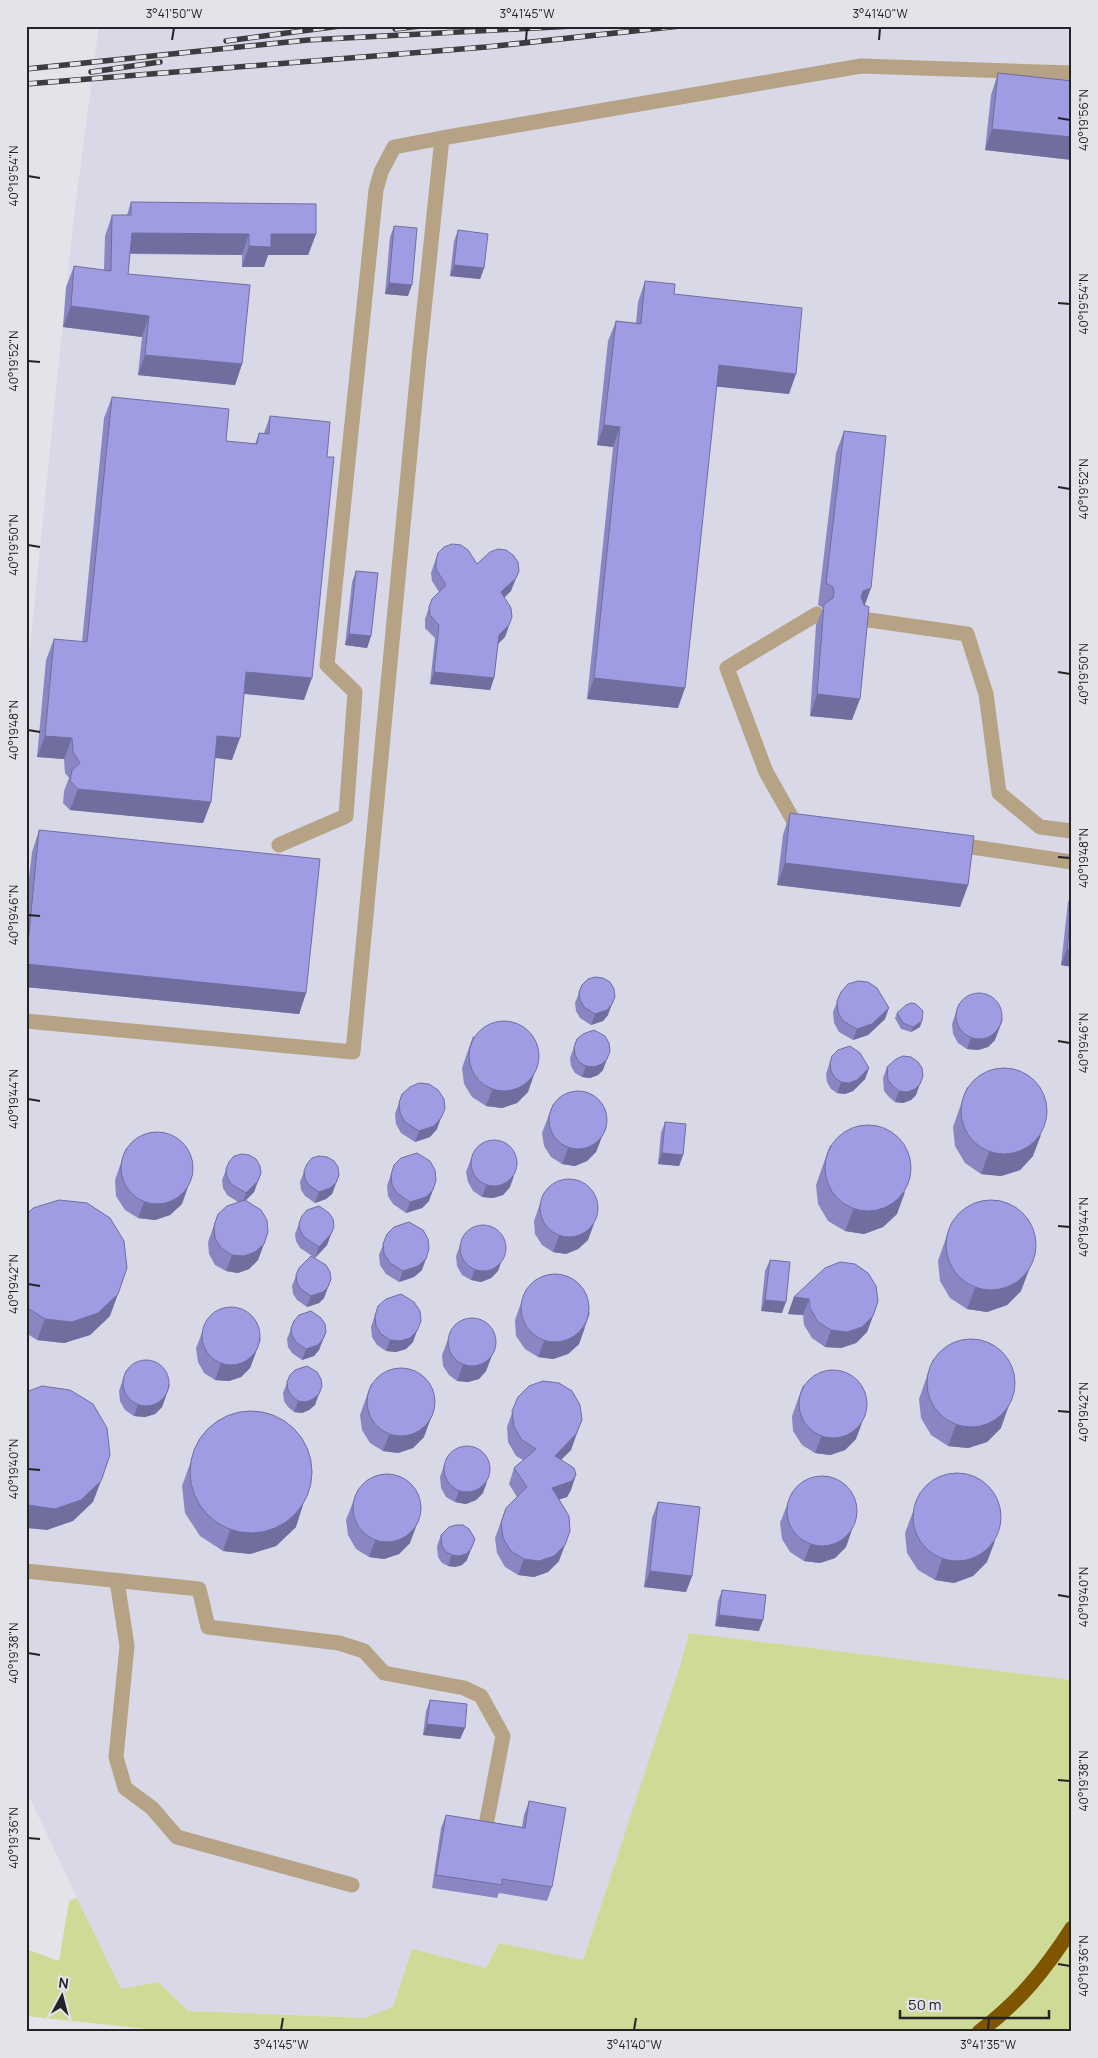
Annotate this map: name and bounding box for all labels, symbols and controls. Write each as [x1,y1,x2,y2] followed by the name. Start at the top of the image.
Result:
[146,5,203,22] text: 3°41'50"W
[500,5,555,22] text: 3°41'45"W
[852,5,908,22] text: 3°41'40"W
[1075,89,1092,151] text: 40°19'56"N
[5,145,22,207] text: 40°19'54"N
[1075,273,1092,335] text: 40°19'54"N
[5,331,22,391] text: 40°19'52"N
[1075,459,1092,519] text: 40°19'52"N
[5,514,22,576] text: 40°19'50"N
[1075,643,1092,705] text: 40°19'50"N
[5,700,22,760] text: 40°19'48"N
[1075,828,1092,888] text: 40°19'48"N
[5,885,22,945] text: 40°19'46"N
[1075,1013,1092,1073] text: 40°19'46"N
[5,1069,22,1129] text: 40°19'44"N
[1075,1197,1092,1257] text: 40°19'44"N
[5,1254,22,1314] text: 40°19'42"N
[1075,1382,1092,1442] text: 40°19'42"N
[5,1439,22,1499] text: 40°19'40"N
[1075,1567,1092,1627] text: 40°19'40"N
[5,1622,22,1684] text: 40°19'38"N
[1075,1750,1092,1812] text: 40°19'38"N
[5,1807,22,1869] text: 40°19'36"N
[1075,1935,1092,1997] text: 40°19'36"N
[38,1970,88,2020] north arrow
[57,1973,70,1993] text: N
[900,1988,1049,2020] scale bar
[908,1994,942,2015] text: 50 m
[254,2036,309,2053] text: 3°41'45"W
[606,2036,662,2053] text: 3°41'40"W
[960,2036,1017,2053] text: 3°41'35"W

